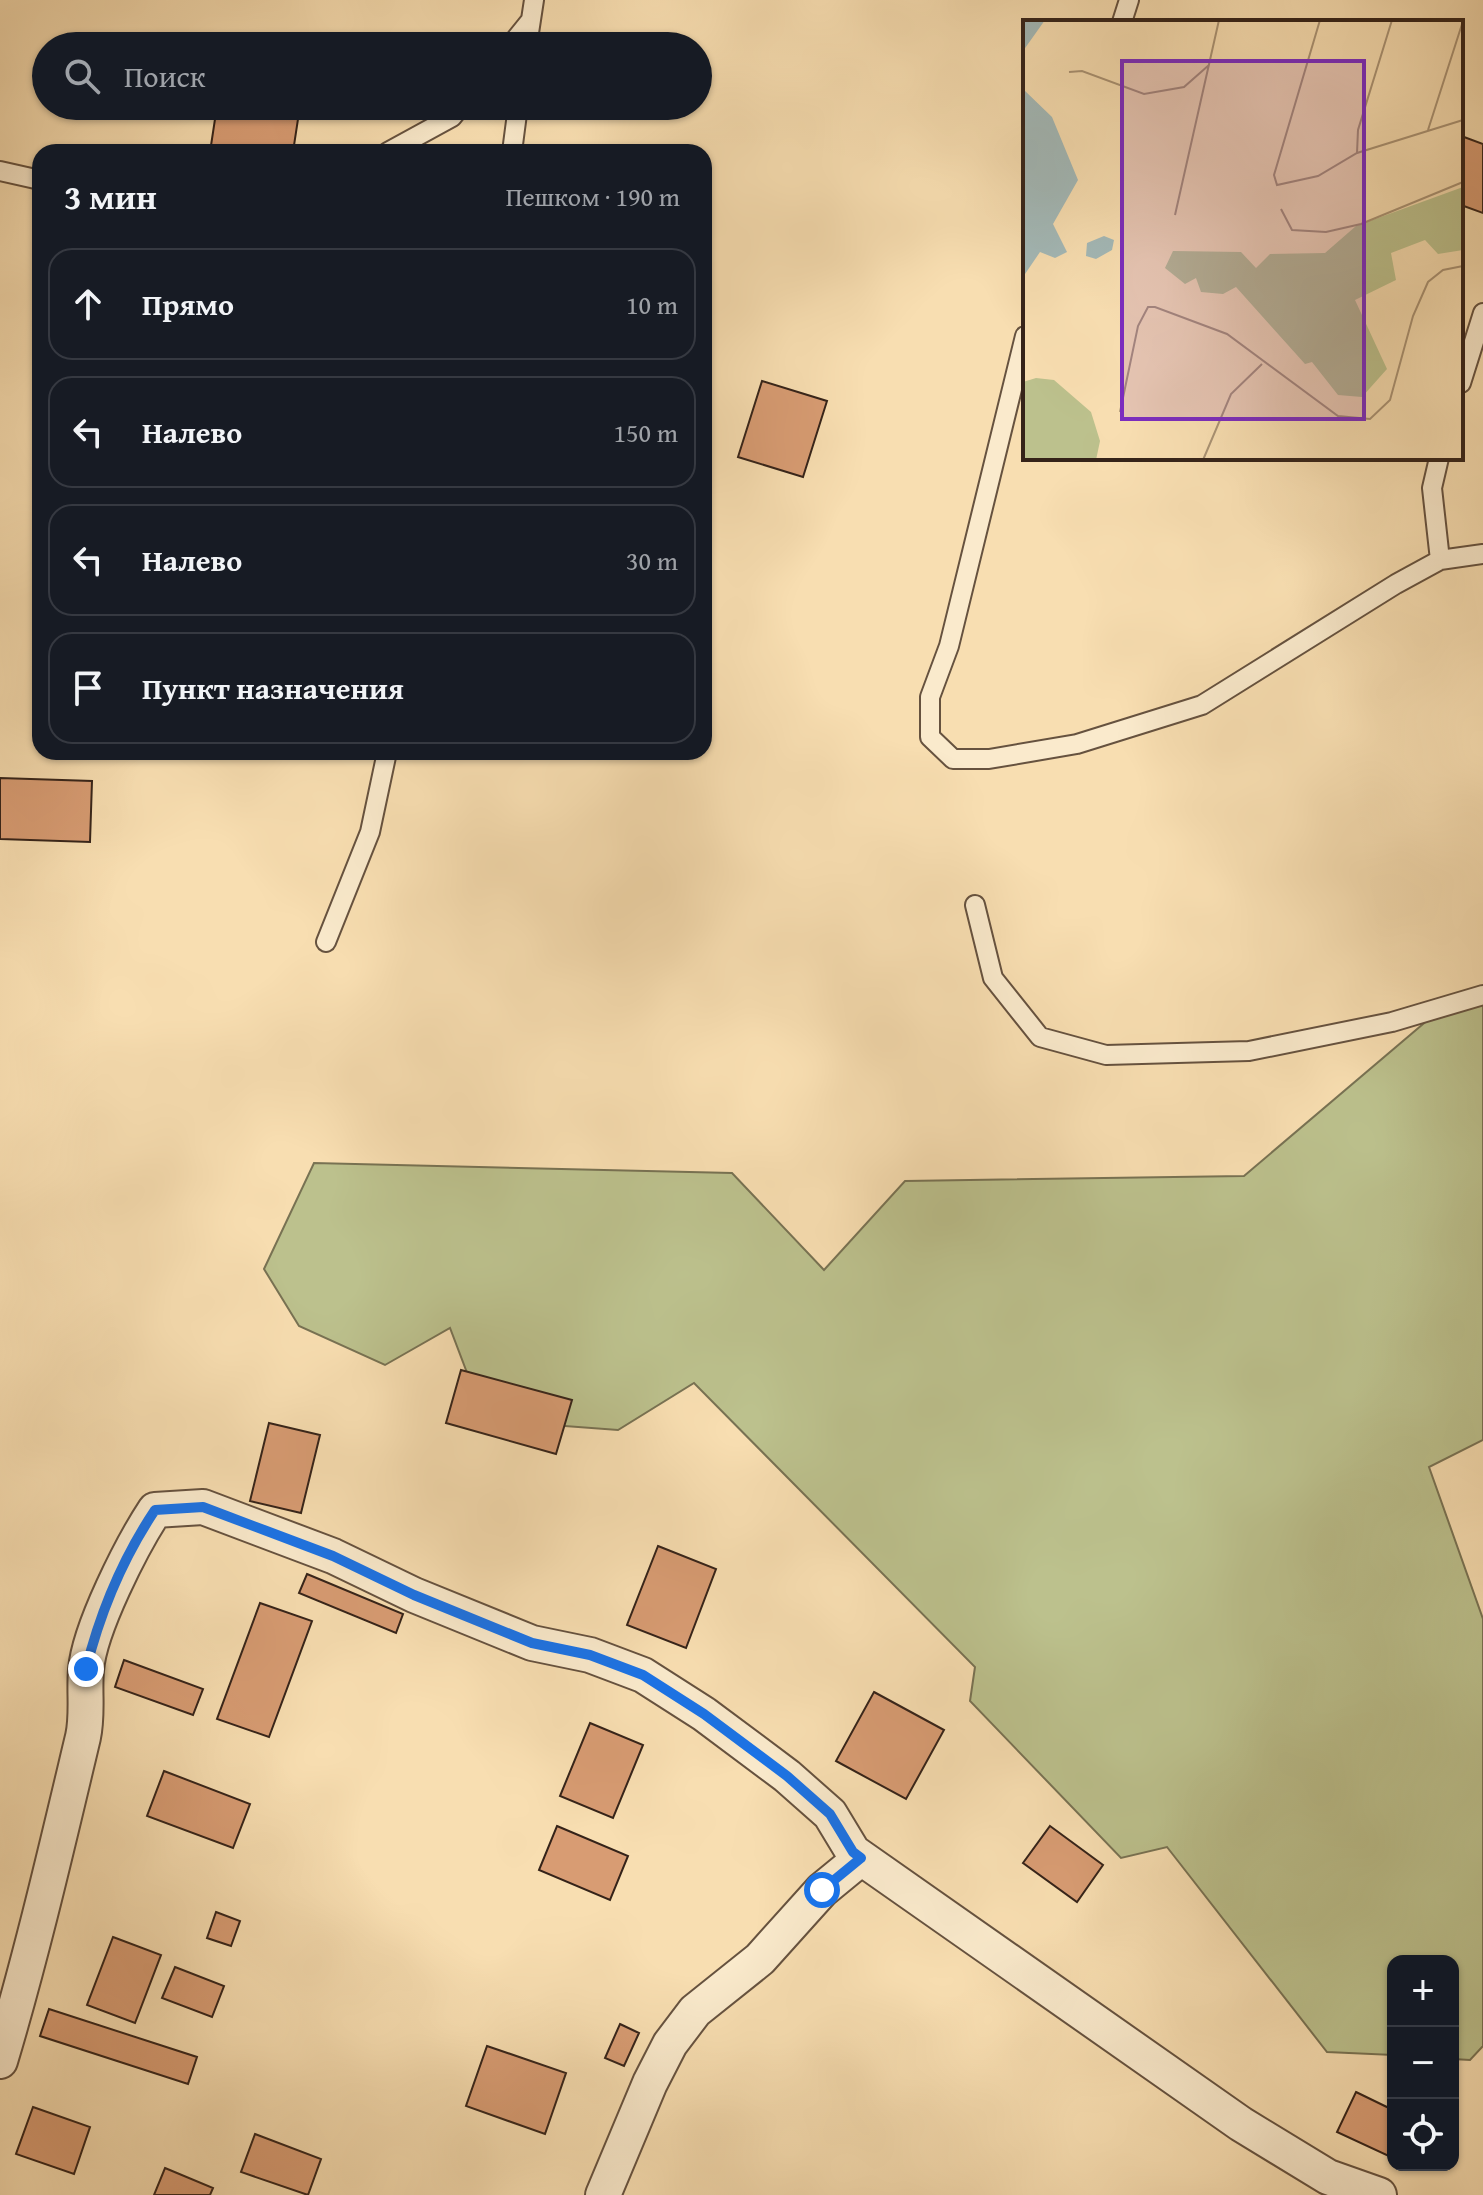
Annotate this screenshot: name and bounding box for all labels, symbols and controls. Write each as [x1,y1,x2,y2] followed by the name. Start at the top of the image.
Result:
[1023,20,1463,460] inset map
[32,32,712,120] search box
[60,54,104,98] icon: search
[124,54,206,98] text: Поиск
[64,172,157,221] text: 3 мин
[506,177,680,216] text: Пешком · 190 m
[66,282,110,326] icon: ahead
[142,282,234,326] text: Прямо
[626,285,678,324] text: 10 m
[66,410,110,454] icon: left
[142,410,242,454] text: Налево
[613,413,678,452] text: 150 m
[66,538,110,582] icon: left
[142,538,242,582] text: Налево
[626,541,678,580] text: 30 m
[66,666,110,710] icon: arrive
[142,666,404,710] text: Пункт назначения
[68,1651,104,1687] route end
[804,1872,840,1908] route start
[1387,1955,1459,2171] map controls
[1387,1955,1459,2027] button: +
[1387,2027,1459,2099] button: −
[1387,2099,1459,2171] button: locate

